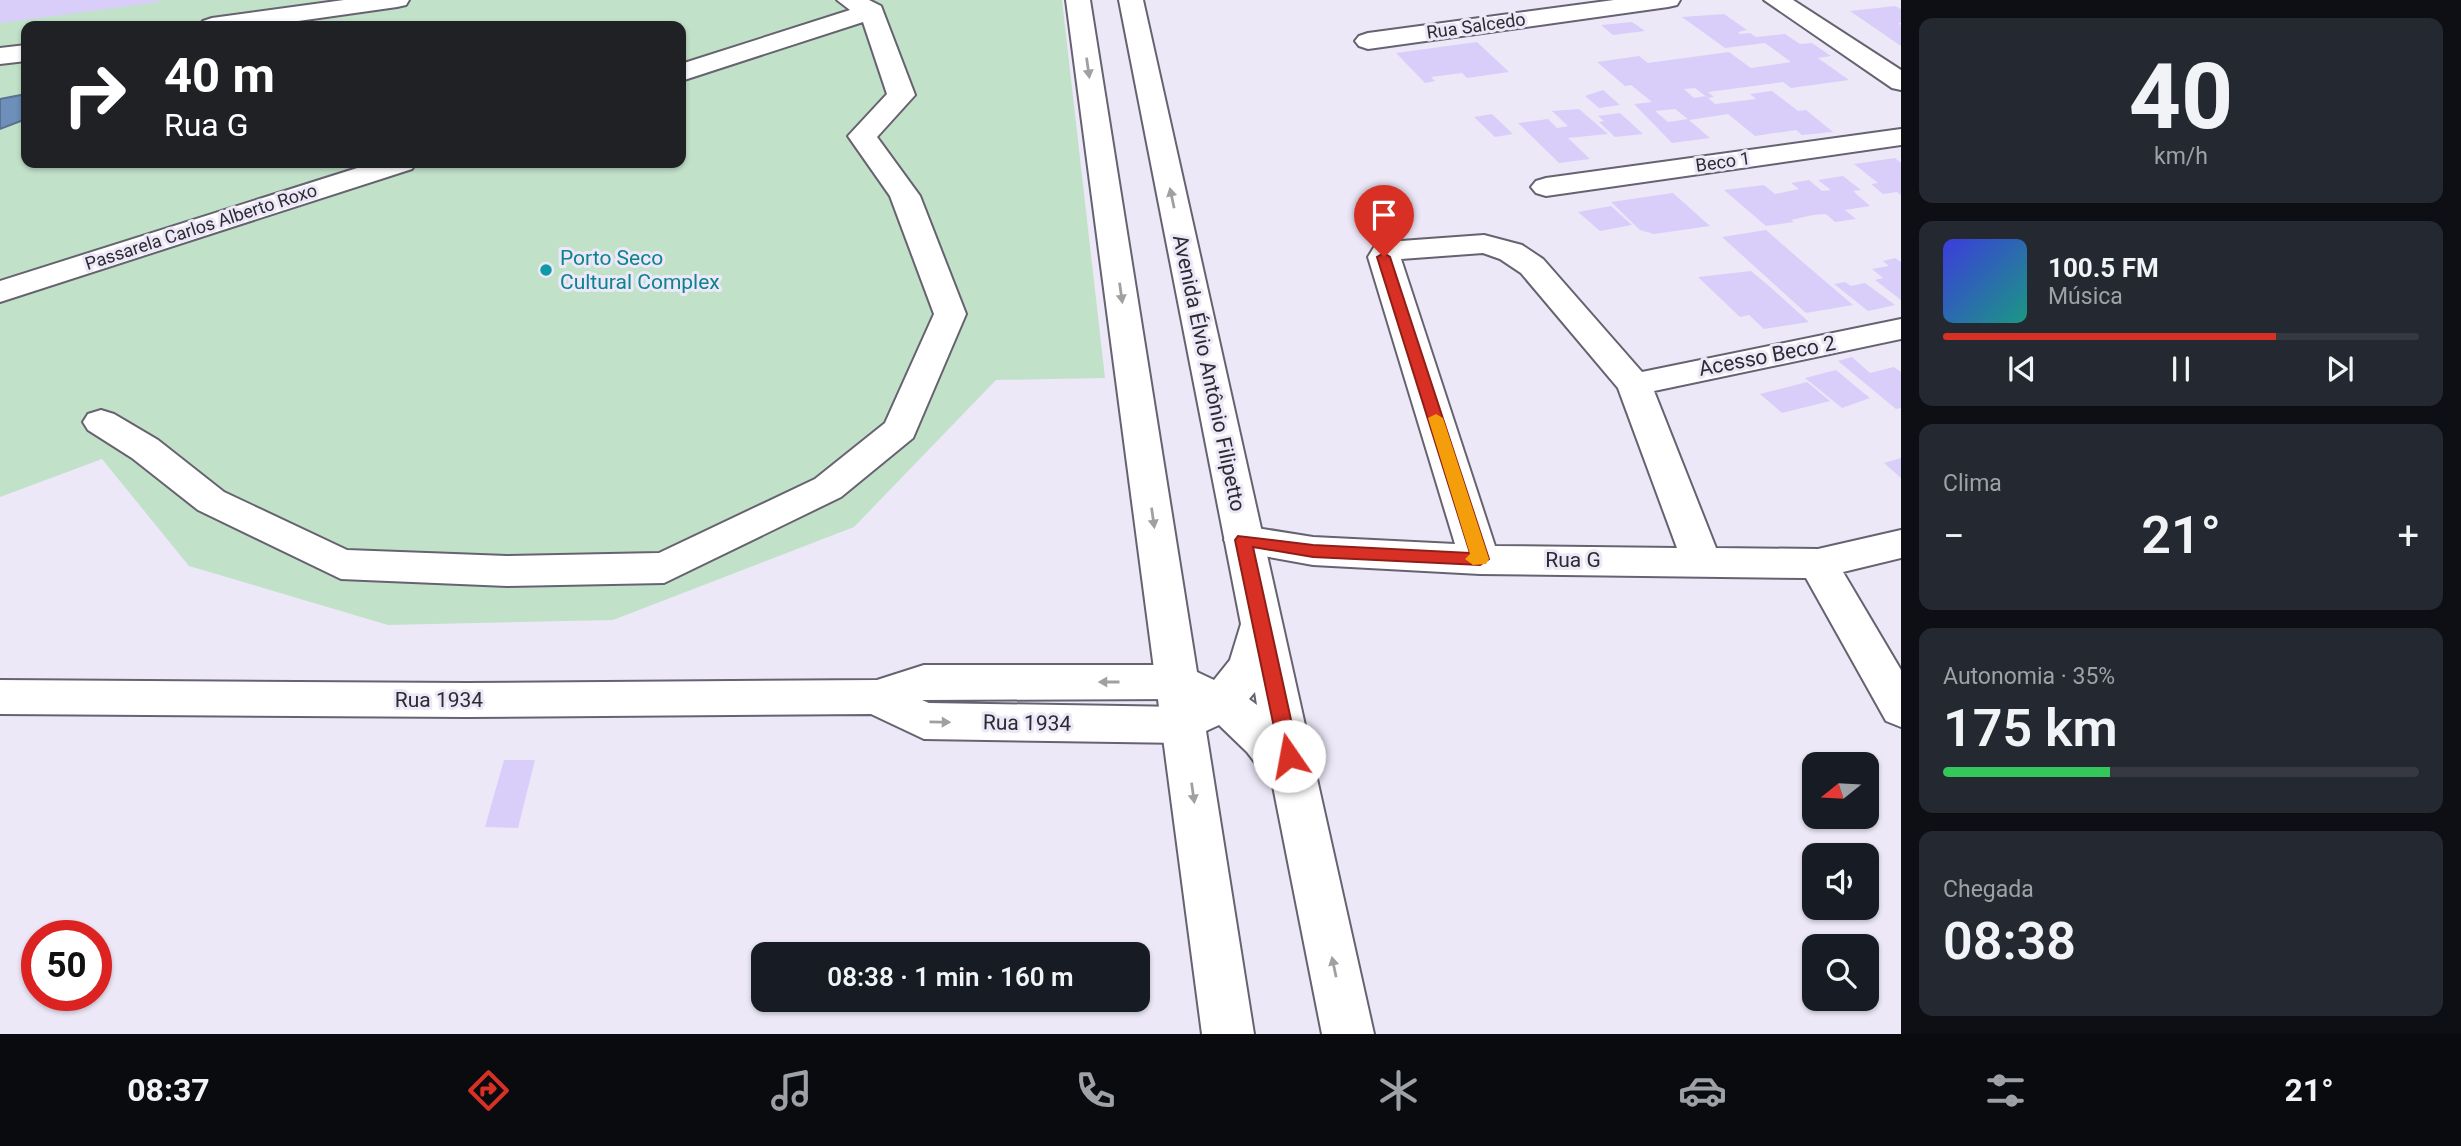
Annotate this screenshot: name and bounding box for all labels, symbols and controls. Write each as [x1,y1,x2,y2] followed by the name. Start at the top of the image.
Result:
[1425,8,1527,43] street label: Rua Salcedo
[2129,44,2233,150] text: 40
[164,47,275,104] text: 40 m
[49,49,140,140] icon: right
[1083,57,1094,79] one-way arrow
[164,106,249,144] text: Rua G
[2154,143,2208,170] text: km/h
[1694,147,1752,176] street label: Beco 1
[82,179,319,274] street label: Passarela Carlos Alberto Roxo
[1354,185,1414,257] pin
[1167,187,1178,209] one-way arrow
[1365,196,1403,234] icon: arrive
[1168,232,1250,514] street label: Avenida Élvio Antônio Filipetto
[560,246,720,294] place label: Porto Seco Cultural Complex
[2048,253,2159,283] text: 100.5 FM
[538,262,554,278] marker: Porto Seco Cultural Complex
[1115,282,1126,304] one-way arrow
[2048,283,2123,310] text: Música
[1697,331,1838,381] street label: Acesso Beco 2
[2003,350,2041,388] icon: previous
[2162,350,2200,388] icon: pause
[2321,350,2359,388] icon: next
[1943,470,2002,497] text: Clima
[2141,505,2221,566] text: 21°
[1148,507,1159,529] one-way arrow
[1943,514,1965,558] text: −
[2397,514,2419,558] text: +
[1545,548,1601,572] street label: Rua G
[1943,663,2115,690] text: Autonomia · 35%
[1098,676,1120,688] one-way arrow
[395,688,483,712] street label: Rua 1934
[1943,698,2118,759] text: 175 km
[983,710,1072,736] street label: Rua 1934
[929,716,951,727] one-way arrow
[1252,719,1326,793] position arrow
[1802,752,1880,830] north arrow
[1802,752,1879,1011] map controls
[1188,782,1199,804] one-way arrow
[1802,843,1879,920] button: sound
[1943,876,2034,903] text: Chegada
[1943,911,2076,972] text: 08:38
[21,920,112,1011] speed limit sign: 50
[1802,934,1879,1011] button: search
[1328,956,1339,978] one-way arrow
[827,962,1074,992] text: 08:38 · 1 min · 160 m
[464,1066,513,1115] icon: directions
[767,1066,816,1115] icon: music
[1071,1066,1120,1115] icon: phone
[1374,1066,1423,1115] icon: climate
[1678,1066,1727,1115] icon: car
[1981,1066,2030,1115] icon: filters
[127,1071,210,1109] text: 08:37
[2285,1071,2334,1109] text: 21°

